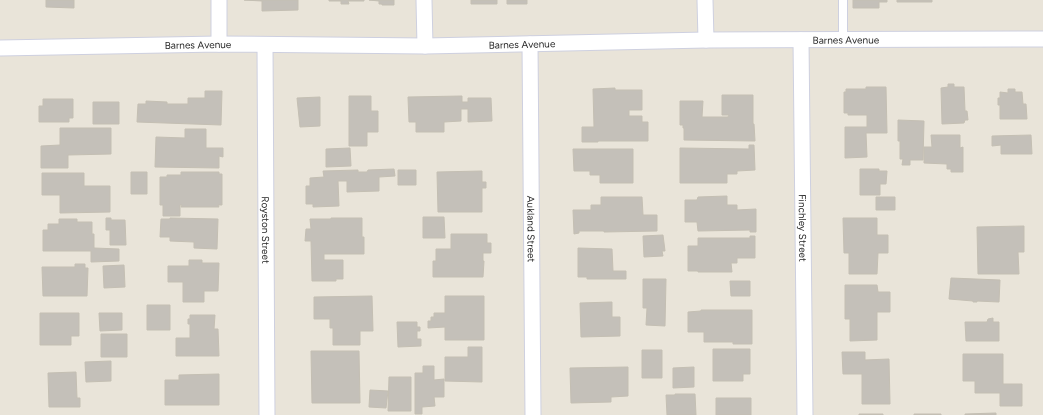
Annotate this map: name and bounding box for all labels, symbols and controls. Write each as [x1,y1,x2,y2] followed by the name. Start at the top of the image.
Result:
[813,33,880,46] street label: Barnes Avenue
[164,37,232,51] street label: Barnes Avenue
[488,37,556,51] street label: Barnes Avenue
[796,194,810,262] street label: Finchley Street
[259,196,273,264] street label: Royston Street
[525,196,538,263] street label: Aukland Street

